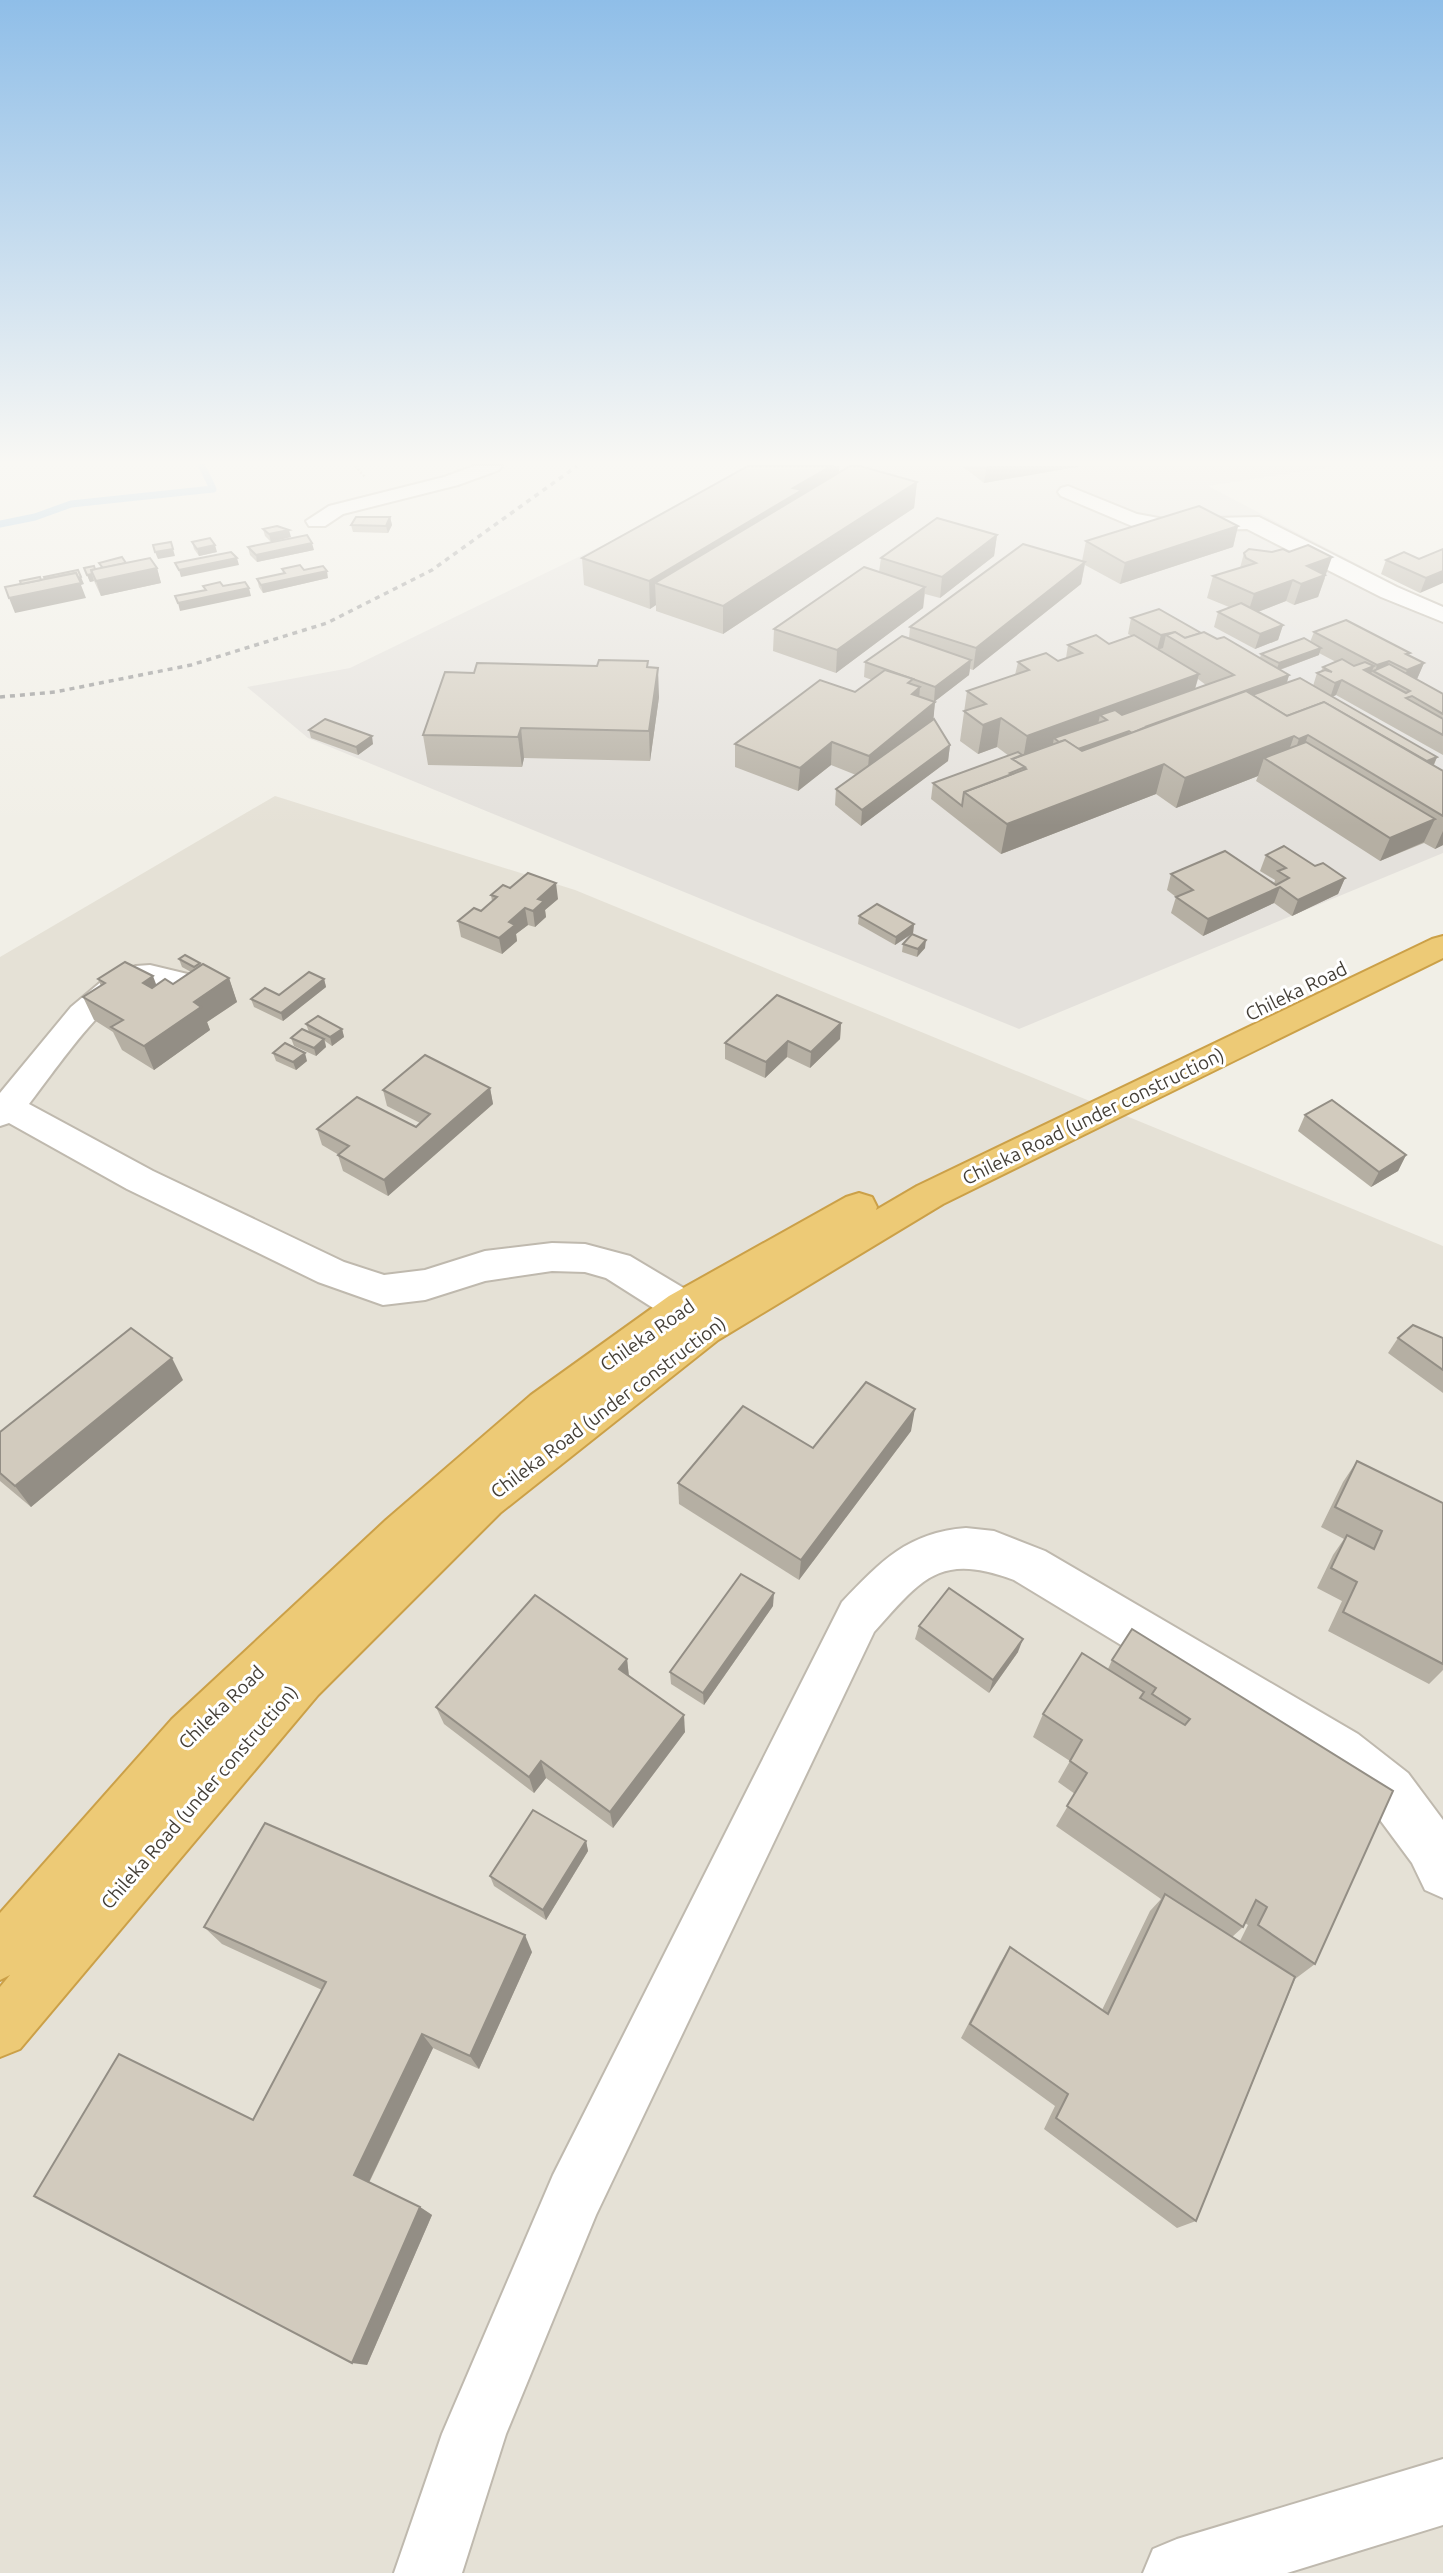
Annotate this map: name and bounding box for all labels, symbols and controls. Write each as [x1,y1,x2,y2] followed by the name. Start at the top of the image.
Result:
[1242,957,1350,1025] street label: Chileka Road
[959,1043,1227,1189] street label: Chileka Road (under construction)
[596,1294,698,1376] street label: Chileka Road
[486,1311,730,1503] street label: Chileka Road (under construction)
[174,1661,268,1753] street label: Chileka Road
[96,1681,302,1913] street label: Chileka Road (under construction)

